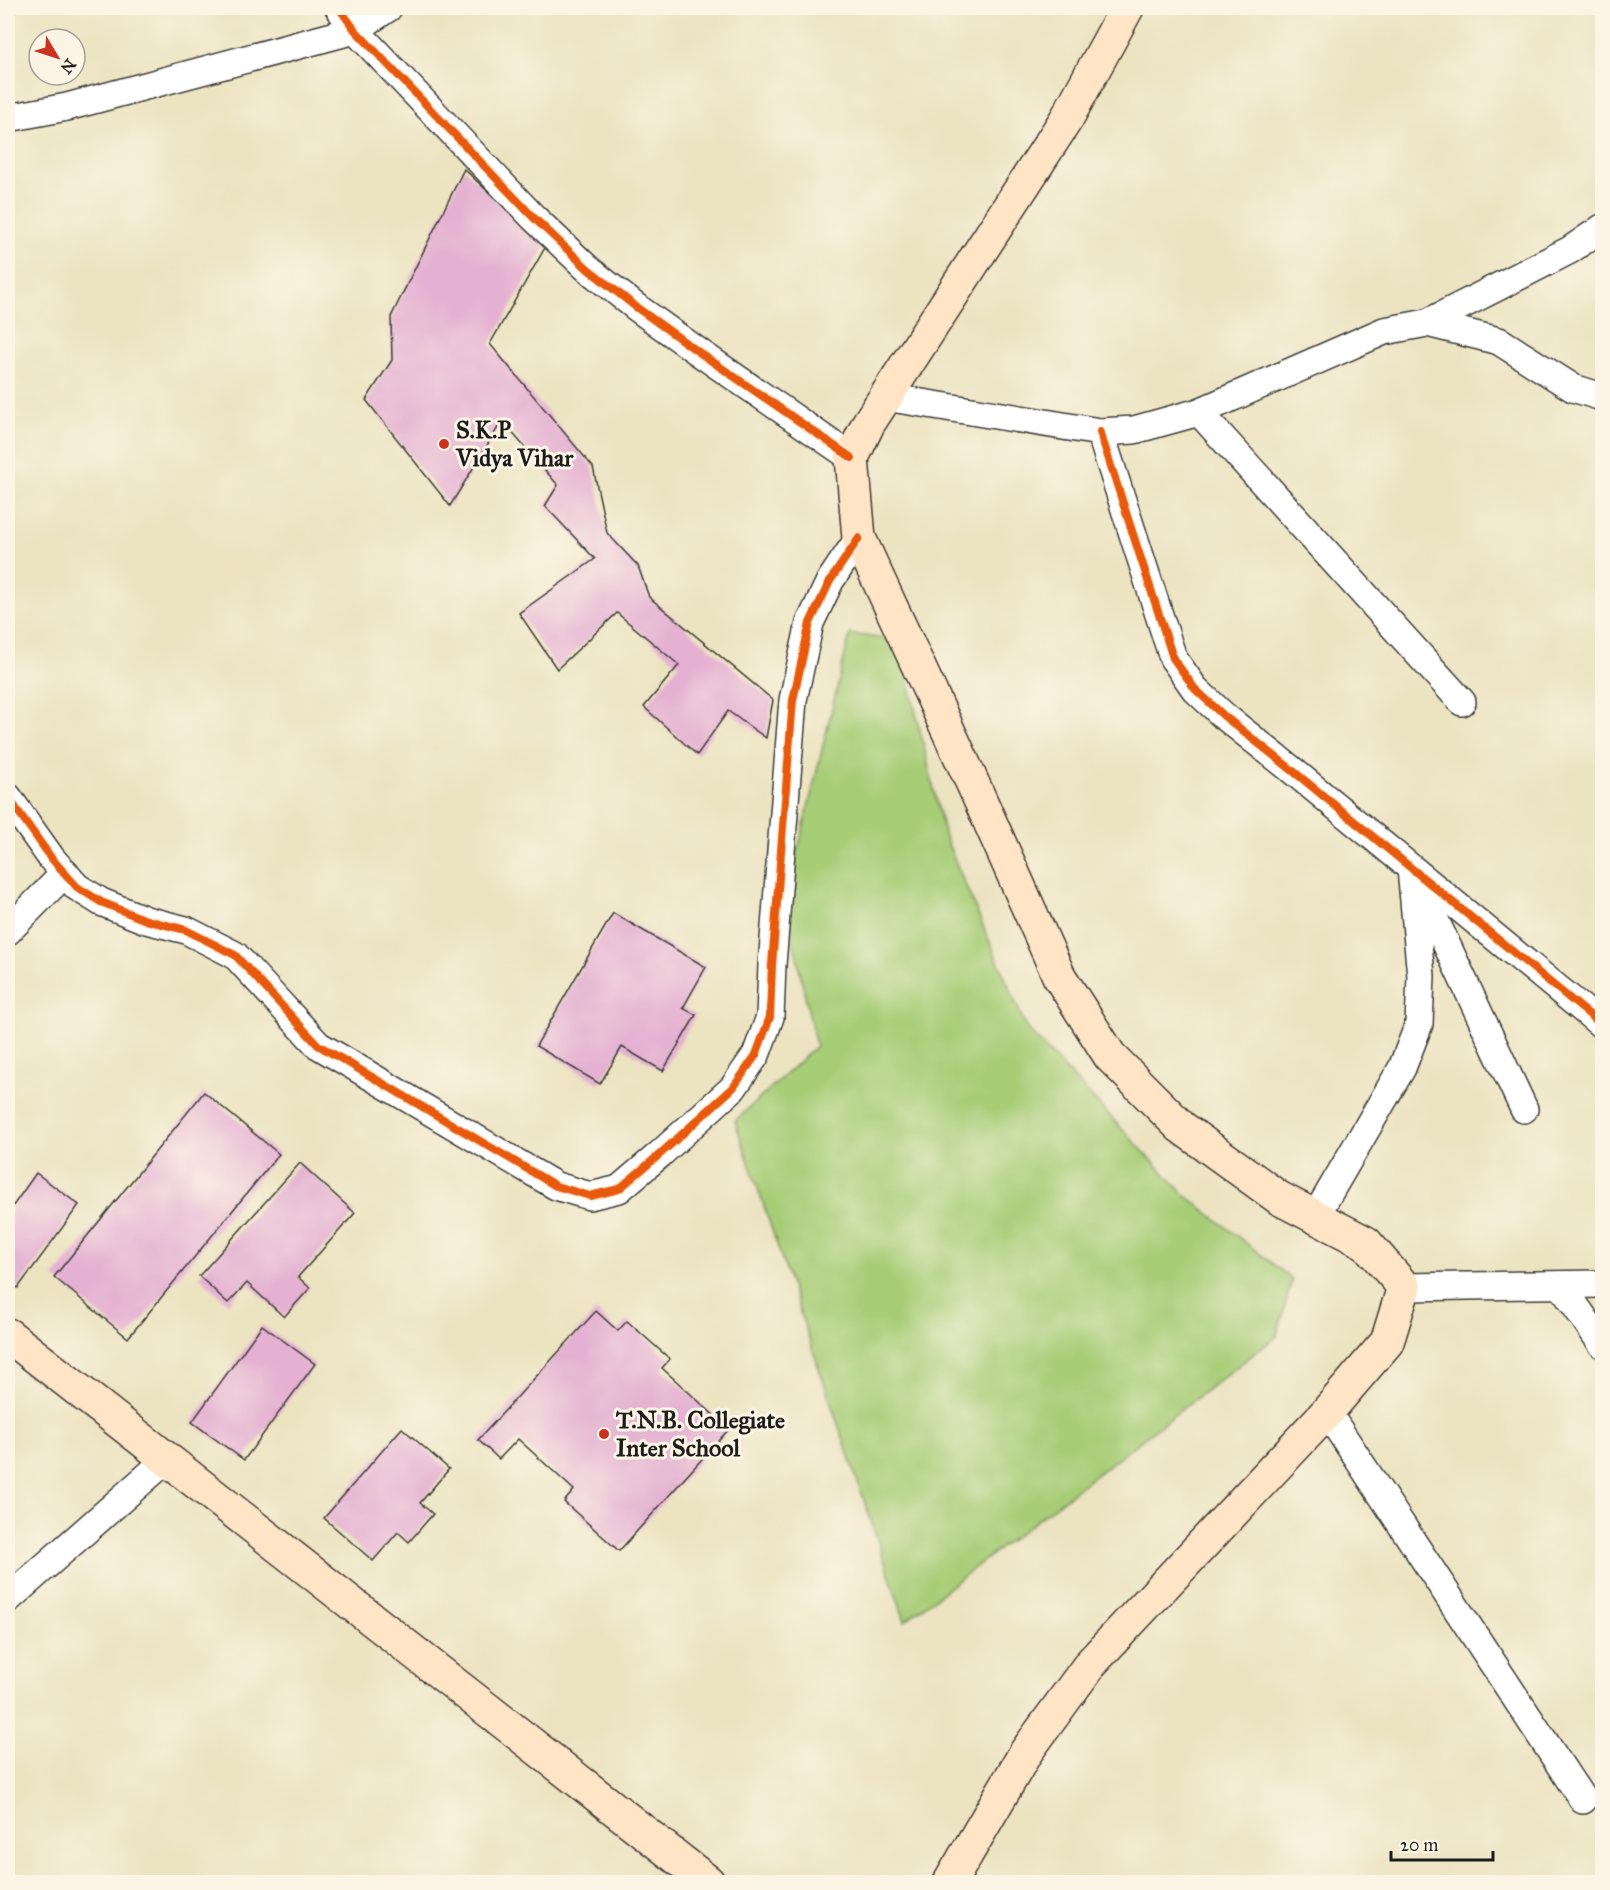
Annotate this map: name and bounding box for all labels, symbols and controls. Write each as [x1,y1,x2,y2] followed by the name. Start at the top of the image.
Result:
[27,27,87,87] north arrow
[56,55,80,78] text: N
[455,415,574,473] place label: S.K.P Vidya Vihar
[437,437,451,451] marker: S.K.P Vidya Vihar
[615,1405,785,1463] place label: T.N.B. Collegiate Inter School
[597,1427,611,1441] marker: T.N.B. Collegiate Inter School
[1391,1824,1493,1862] scale bar
[1400,1834,1438,1856] text: 20 m

